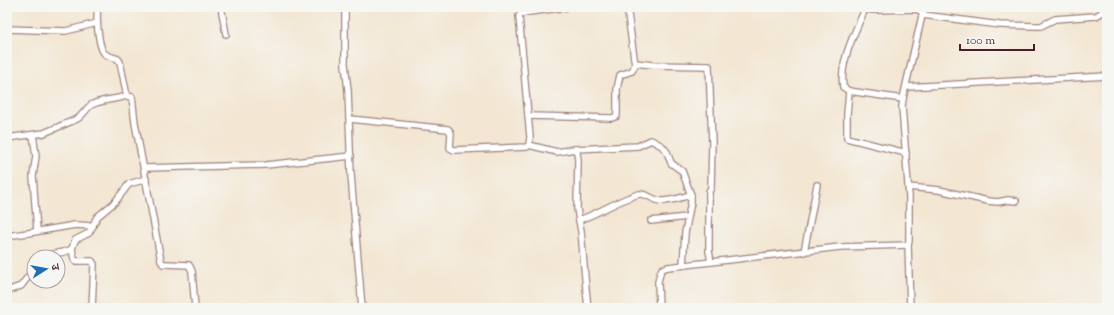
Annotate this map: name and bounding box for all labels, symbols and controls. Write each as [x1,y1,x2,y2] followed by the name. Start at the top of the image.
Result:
[960,26,1034,52] scale bar
[966,32,995,50] text: 100 m
[26,249,66,289] north arrow
[46,262,63,273] text: उ

